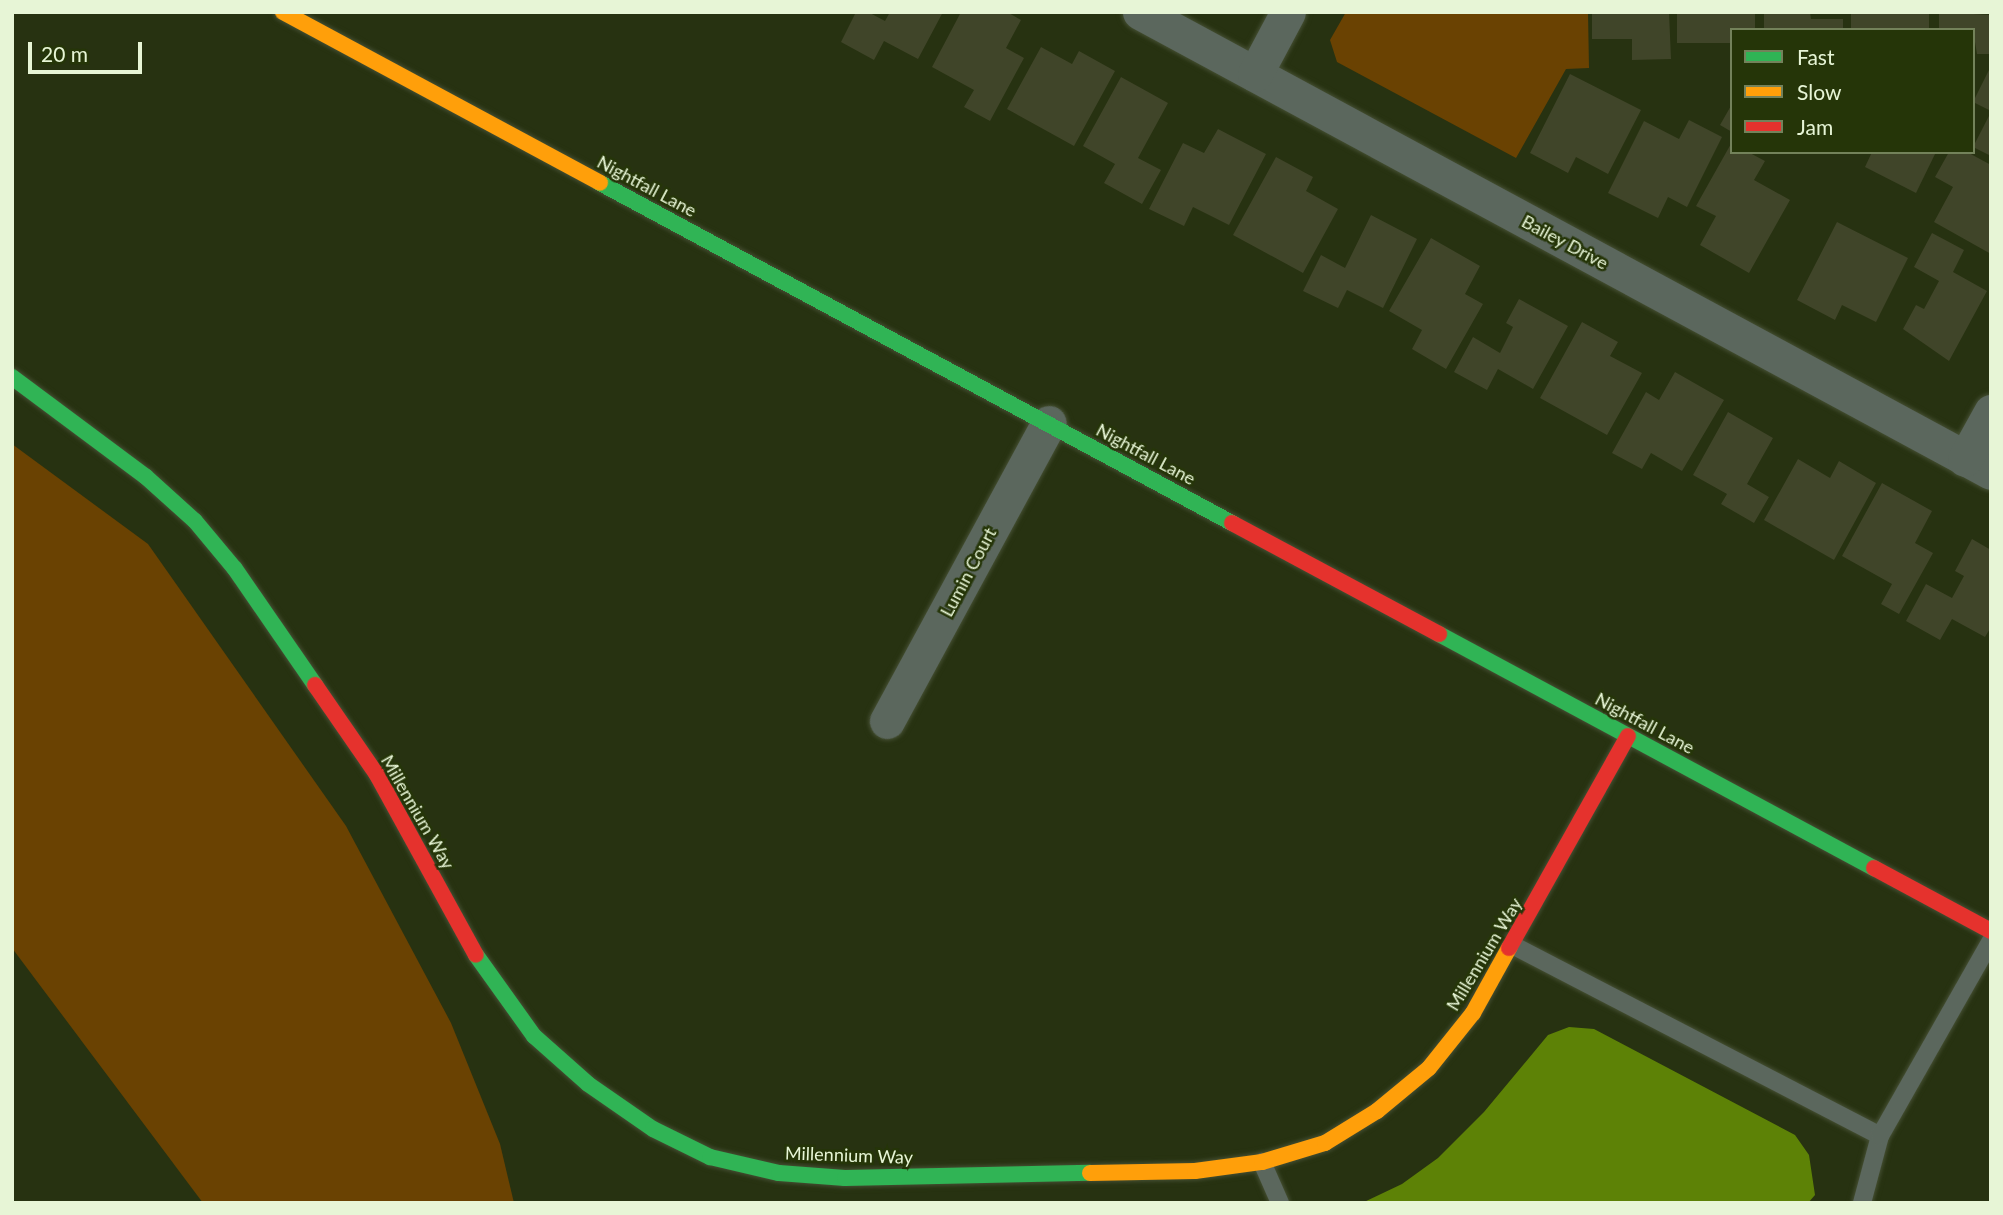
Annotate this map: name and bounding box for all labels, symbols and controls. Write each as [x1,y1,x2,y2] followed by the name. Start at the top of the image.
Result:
[32,28,145,72] scale bar
[1730,28,1975,154] legend
[41,41,88,66] text: 20 m
[1797,44,1834,69] text: Fast
[1797,79,1841,104] text: Slow
[1797,114,1833,139] text: Jam
[594,151,700,221] street label: Nightfall Lane
[1518,210,1612,274] street label: Bailey Drive
[1093,419,1199,489] street label: Nightfall Lane
[936,524,1000,620] street label: Lumin Court
[1592,688,1698,758] street label: Nightfall Lane
[377,751,459,873] street label: Millennium Way
[1442,893,1526,1015] street label: Millennium Way
[784,1142,914,1168] street label: Millennium Way

